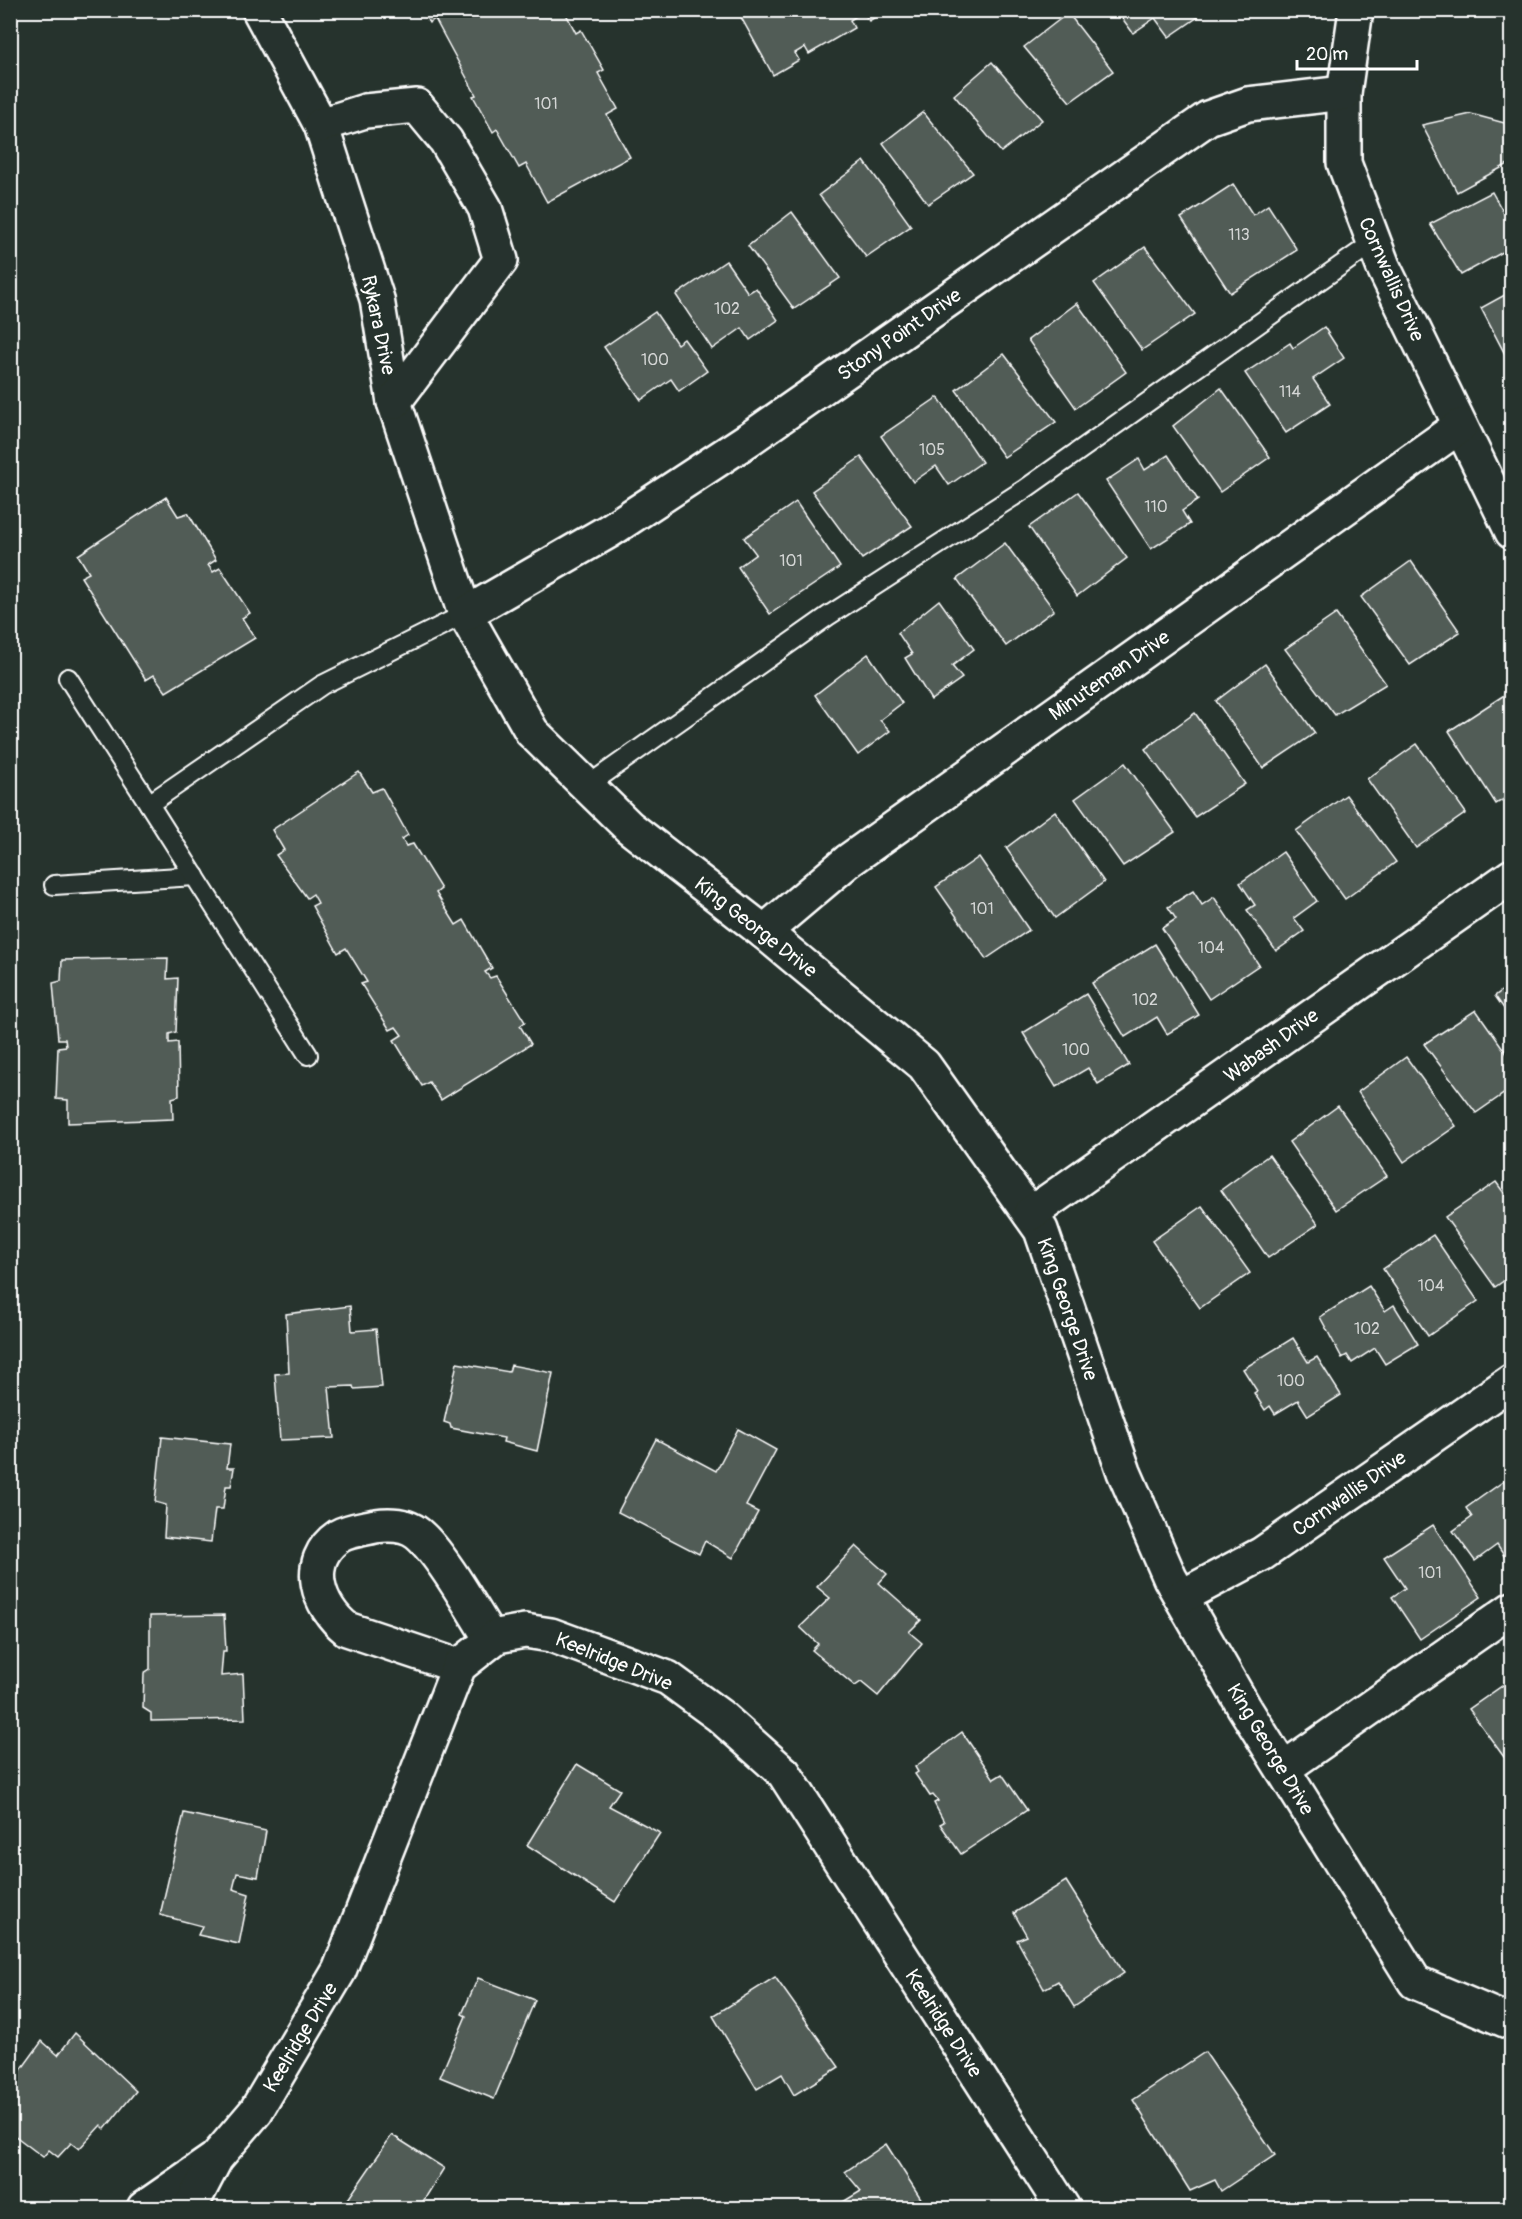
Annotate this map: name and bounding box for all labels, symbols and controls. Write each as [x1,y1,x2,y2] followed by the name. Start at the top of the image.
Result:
[1297,33,1417,71] scale bar
[1306,43,1348,66] text: 20 m
[534,94,558,114] house number: 101
[1353,213,1430,345] street label: Cornwallis Drive
[1228,225,1250,245] house number: 113
[356,273,401,377] street label: Rykara Drive
[833,282,966,386] street label: Stony Point Drive
[714,299,740,319] house number: 102
[641,350,669,370] house number: 100
[1279,382,1301,402] house number: 114
[919,440,945,460] house number: 105
[1144,497,1168,517] house number: 110
[779,551,803,571] house number: 101
[1044,624,1175,726] street label: Minuteman Drive
[689,872,822,983] street label: King George Drive
[970,899,994,919] house number: 101
[1198,938,1224,958] house number: 104
[1132,990,1158,1010] house number: 102
[1219,1003,1324,1088] street label: Wabash Drive
[1062,1040,1090,1060] house number: 100
[1031,1235,1104,1384] street label: King George Drive
[1418,1276,1444,1296] house number: 104
[1354,1319,1380,1339] house number: 102
[1277,1371,1305,1391] house number: 100
[1287,1445,1411,1542] street label: Cornwallis Drive
[1418,1563,1442,1583] house number: 101
[552,1627,676,1696] street label: Keelridge Drive
[1221,1679,1320,1820] street label: King George Drive
[899,1965,988,2082] street label: Keelridge Drive
[258,1978,343,2097] street label: Keelridge Drive

